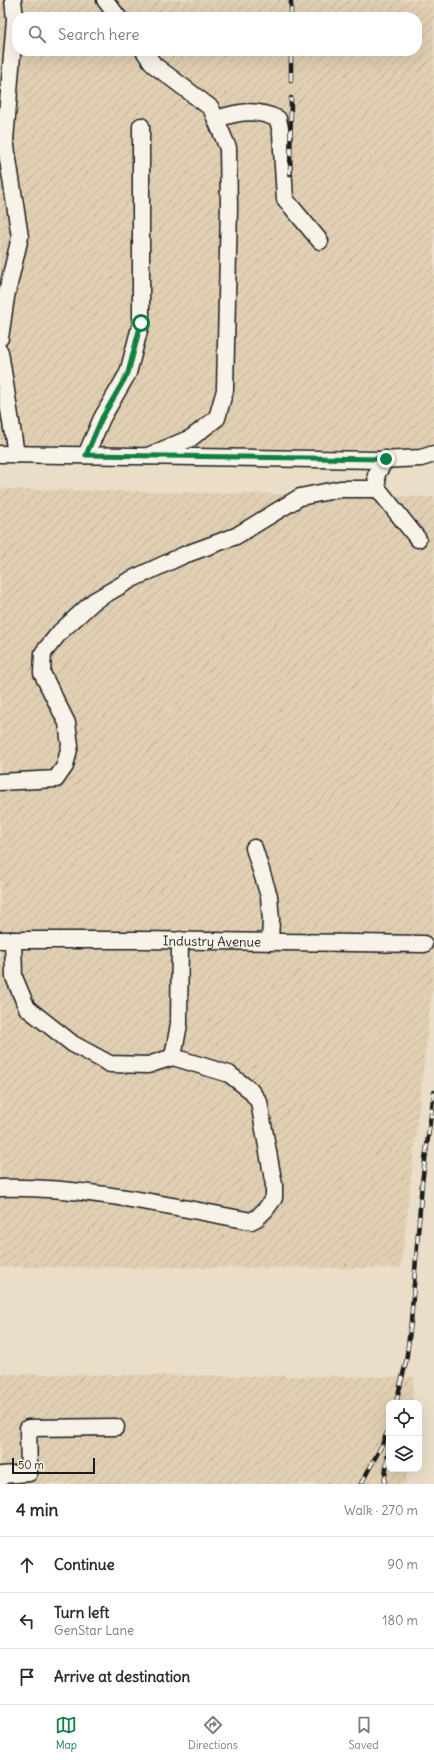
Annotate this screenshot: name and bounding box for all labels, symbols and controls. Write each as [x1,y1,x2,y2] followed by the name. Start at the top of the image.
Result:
[12,12,422,56] search box
[26,23,48,45] icon: search
[58,25,139,44] text: Search here
[132,314,150,332] route start
[377,450,395,468] route end
[163,932,261,951] street label: Industry Avenue
[386,1400,422,1472] map controls
[386,1400,422,1436] button: locate
[386,1436,422,1472] button: layers
[12,1456,95,1475] scale bar
[18,1458,44,1472] text: 50 m
[16,1499,58,1521] text: 4 min
[344,1502,418,1519] text: Walk · 270 m
[16,1554,38,1576] icon: ahead
[54,1555,115,1574] text: Continue
[387,1556,418,1573] text: 90 m
[54,1603,109,1622] text: Turn left
[16,1610,38,1632] icon: left
[382,1612,418,1629] text: 180 m
[54,1622,134,1639] text: GenStar Lane
[16,1666,38,1688] icon: arrive
[54,1667,190,1686] text: Arrive at destination
[55,1714,77,1752] tab: Map
[188,1714,238,1752] tab: Directions
[348,1714,379,1752] tab: Saved

